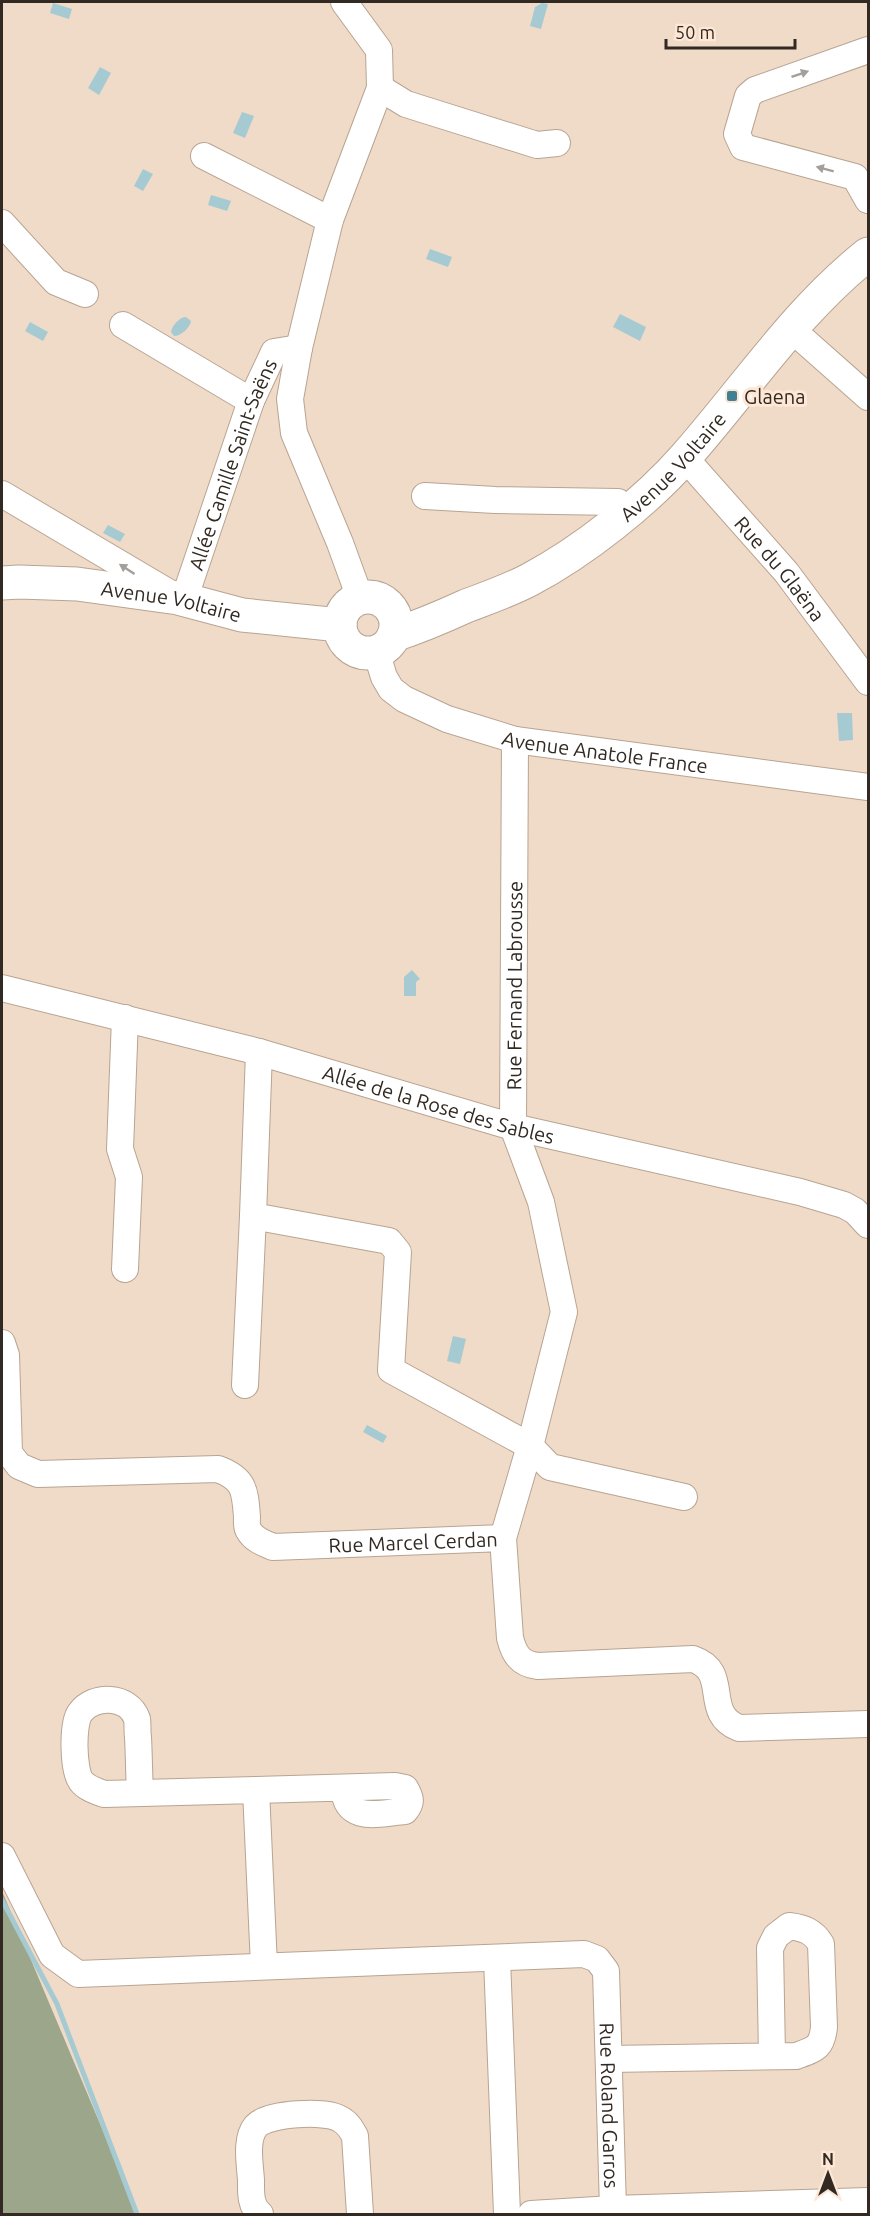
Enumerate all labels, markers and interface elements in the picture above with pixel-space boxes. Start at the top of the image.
scale bar [666,12,795,50]
text: 50 m [675,22,715,42]
one-way arrow [791,69,809,79]
one-way arrow [816,164,834,173]
street label: Allée Camille Saint-Saëns [183,355,281,573]
place label: Glaena [744,385,806,408]
marker: Glaena [725,389,739,403]
street label: Avenue Voltaire [615,407,730,526]
street label: Rue du Glaëna [730,511,830,625]
one-way arrow [119,563,135,574]
street label: Avenue Voltaire [100,576,244,626]
street label: Avenue Anatole France [500,725,709,777]
street label: Rue Fernand Labrousse [502,881,526,1090]
street label: Allée de la Rose des Sables [320,1060,557,1148]
street label: Rue Marcel Cerdan [328,1527,498,1556]
street label: Rue Roland Garros [596,2022,624,2189]
north arrow [798,2144,858,2204]
text: N [822,2150,834,2168]

